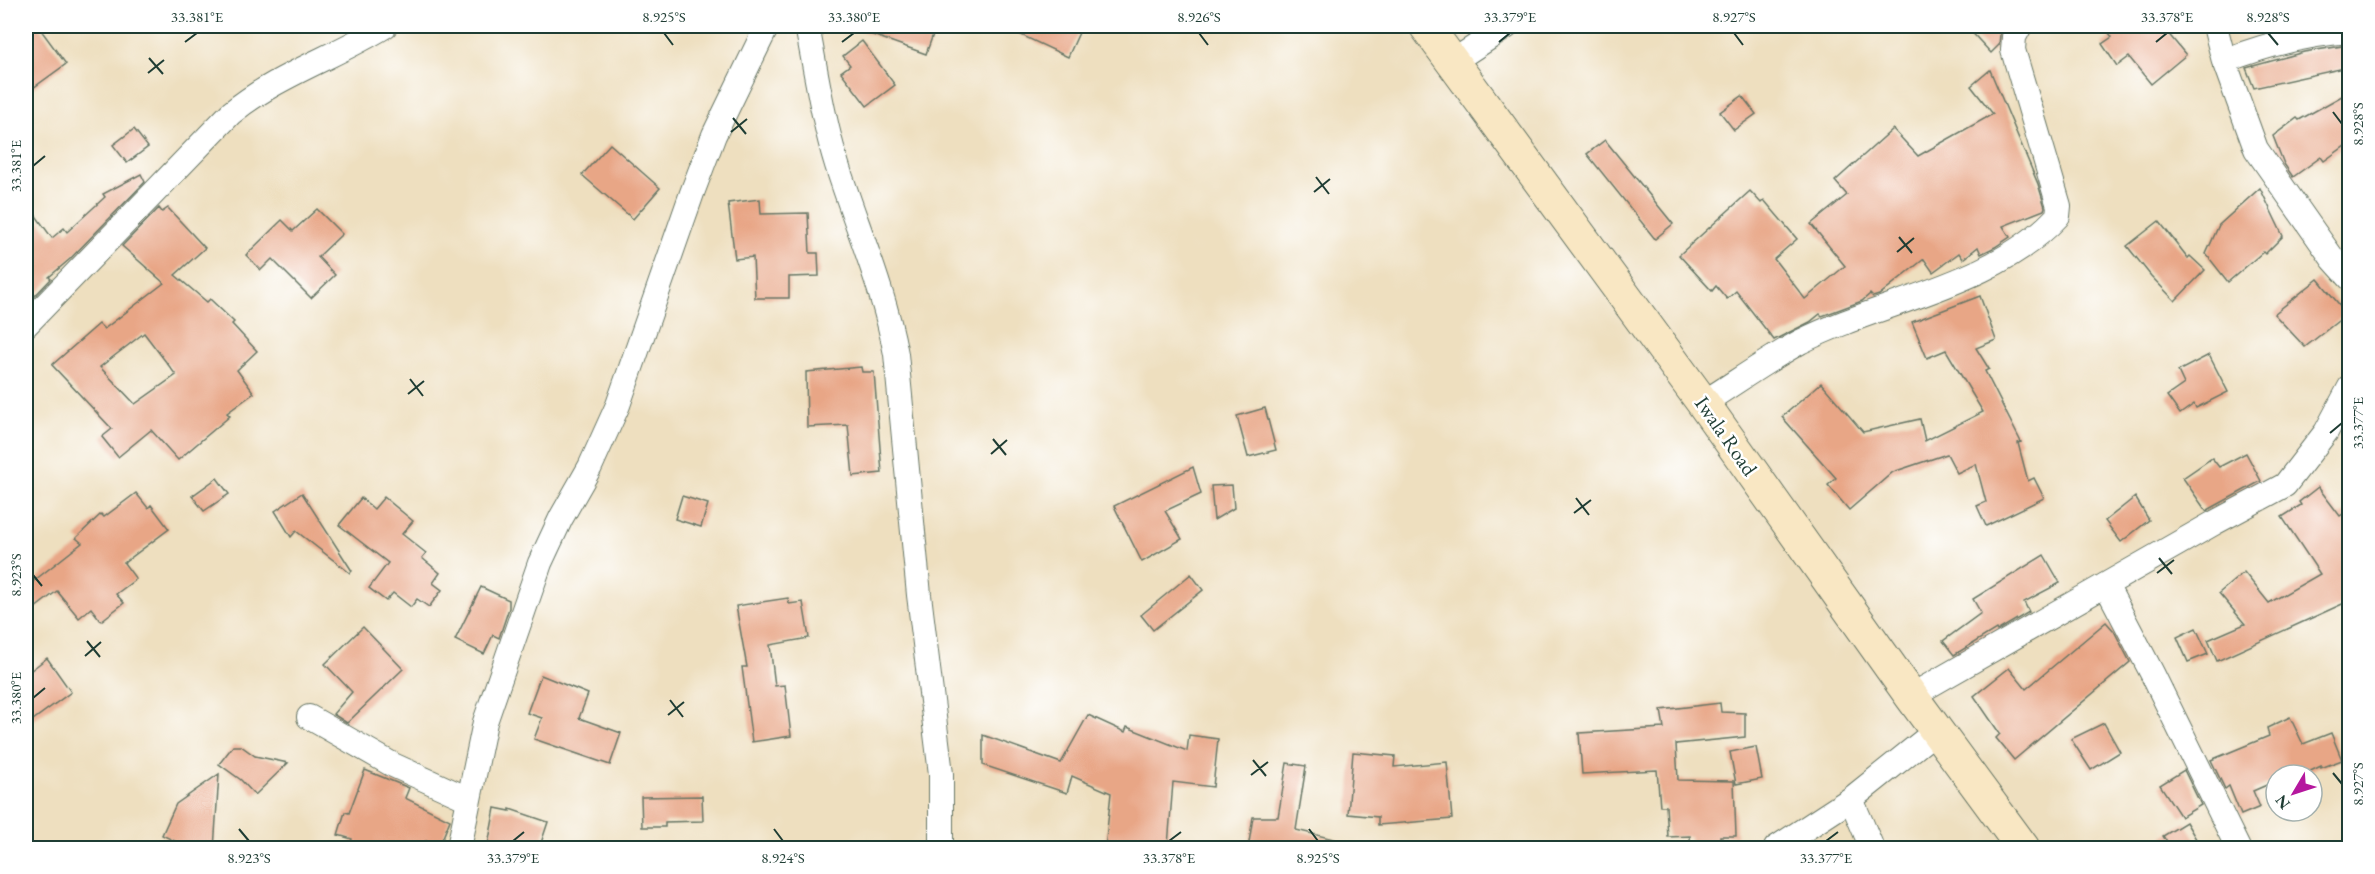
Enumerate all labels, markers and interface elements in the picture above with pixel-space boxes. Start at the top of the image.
text: 33.381°E [171,7,224,26]
text: 8.925°S [642,7,686,26]
text: 33.380°E [828,7,881,26]
text: 8.926°S [1177,7,1221,26]
text: 33.379°E [1484,7,1537,26]
text: 8.927°S [1712,7,1756,26]
text: 33.378°E [2141,7,2194,26]
text: 8.928°S [2246,7,2290,26]
text: 8.928°S [2348,102,2367,146]
text: 33.381°E [6,139,25,192]
street label: Iwala Road [1689,391,1764,481]
text: 33.377°E [2348,396,2367,449]
text: 8.923°S [6,553,25,597]
text: 33.380°E [6,671,25,724]
text: 8.927°S [2348,762,2367,806]
north arrow [2264,763,2324,823]
text: N [2270,790,2295,814]
text: 8.923°S [227,848,271,867]
text: 33.379°E [487,848,540,867]
text: 8.924°S [761,848,805,867]
text: 33.378°E [1143,848,1196,867]
text: 8.925°S [1296,848,1340,867]
text: 33.377°E [1800,848,1853,867]

